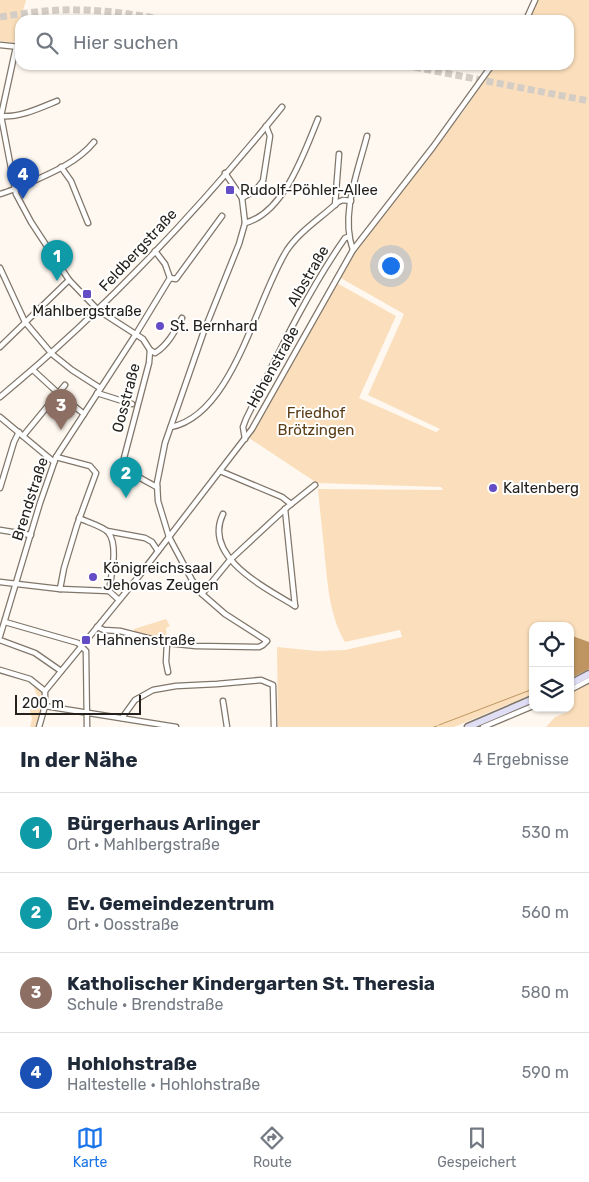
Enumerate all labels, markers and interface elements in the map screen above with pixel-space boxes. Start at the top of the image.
search box [15,15,574,70]
icon: search [33,29,61,57]
text: Hier suchen [73,31,179,54]
pin: 4 [7,158,39,199]
place label: Rudolf-Pöhler-Allee [240,181,378,199]
marker: Rudolf-Pöhler-Allee [224,184,236,196]
street label: Feldbergstraße [95,205,181,295]
pin: 1 [41,240,73,281]
street label: Albstraße [283,242,333,310]
your location [378,253,404,279]
marker: Mahlbergstraße [81,288,93,300]
place label: Mahlbergstraße [32,302,142,320]
place label: St. Bernhard [170,317,258,335]
marker: St. Bernhard [154,320,166,332]
street label: Höhenstraße [243,323,303,411]
street label: Oosstraße [108,361,144,435]
pin: 3 [45,389,77,430]
park label: Friedhof Brötzingen [278,404,354,439]
street label: Brendstraße [8,455,52,543]
pin: 2 [110,457,142,498]
place label: Kaltenberg [503,479,579,497]
marker: Kaltenberg [487,482,499,494]
place label: Königreichssaal Jehovas Zeugen [103,559,219,594]
marker: Königreichssaal Jehovas Zeugen [87,571,99,583]
map controls [529,622,574,712]
button: locate [529,622,574,667]
place label: Hahnenstraße [96,631,195,649]
marker: Hahnenstraße [80,634,92,646]
button: layers [529,667,574,712]
scale bar [15,692,141,715]
text: 200 m [22,695,64,712]
text: In der Nähe [20,747,138,772]
text: 4 Ergebnisse [473,750,569,769]
text: Bürgerhaus Arlinger [67,812,260,835]
text: 1 [32,823,40,842]
text: 530 m [522,823,569,842]
text: Ort · Mahlbergstraße [67,835,220,854]
text: Ev. Gemeindezentrum [67,892,274,915]
text: 2 [31,903,41,922]
text: 560 m [522,903,569,922]
text: Ort · Oosstraße [67,915,179,934]
text: Katholischer Kindergarten St. Theresia [67,972,435,995]
text: 3 [31,983,41,1002]
text: 580 m [521,983,569,1002]
text: Schule · Brendstraße [67,995,224,1014]
text: Hohlohstraße [67,1052,197,1075]
text: 4 [31,1063,41,1082]
text: 590 m [522,1063,569,1082]
text: Haltestelle · Hohlohstraße [67,1075,260,1094]
tab: Karte [73,1124,107,1171]
tab: Route [253,1124,292,1171]
tab: Gespeichert [437,1124,516,1171]

